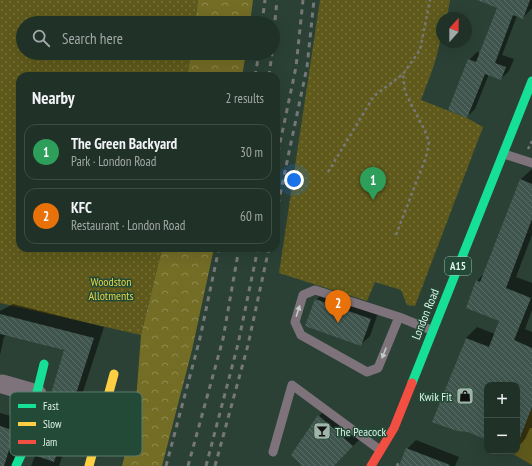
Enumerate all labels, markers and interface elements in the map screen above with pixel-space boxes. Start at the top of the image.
north arrow [436,12,472,48]
search box [16,16,280,60]
icon: search [30,27,52,49]
text: Search here [62,29,123,48]
text: Nearby [32,87,75,109]
text: 2 results [225,90,264,107]
text: The Green Backyard [71,134,177,153]
text: 1 [43,144,49,161]
text: 30 m [240,144,263,161]
text: Park · London Road [71,153,156,170]
pin: 1 [360,167,386,200]
your location [284,170,304,190]
text: KFC [71,198,92,217]
text: 2 [43,208,49,225]
text: 60 m [240,208,263,225]
text: Restaurant · London Road [71,217,185,234]
road number: A15 [445,257,471,275]
park label: Woodston Allotments [88,274,134,303]
street label: London Road [408,286,442,342]
pin: 2 [325,290,351,323]
one-way arrow [295,305,301,317]
one-way arrow [381,348,387,360]
map controls [484,382,520,454]
button: + [484,382,520,418]
shop icon: Kwik Fit [455,386,475,406]
place label: Kwik Fit [419,389,453,404]
legend [10,392,142,456]
text: Fast [43,399,59,413]
text: Slow [43,417,62,431]
button: − [484,418,520,454]
bar icon: The Peacock [312,421,332,441]
place label: The Peacock [335,424,386,439]
text: Jam [42,435,57,449]

